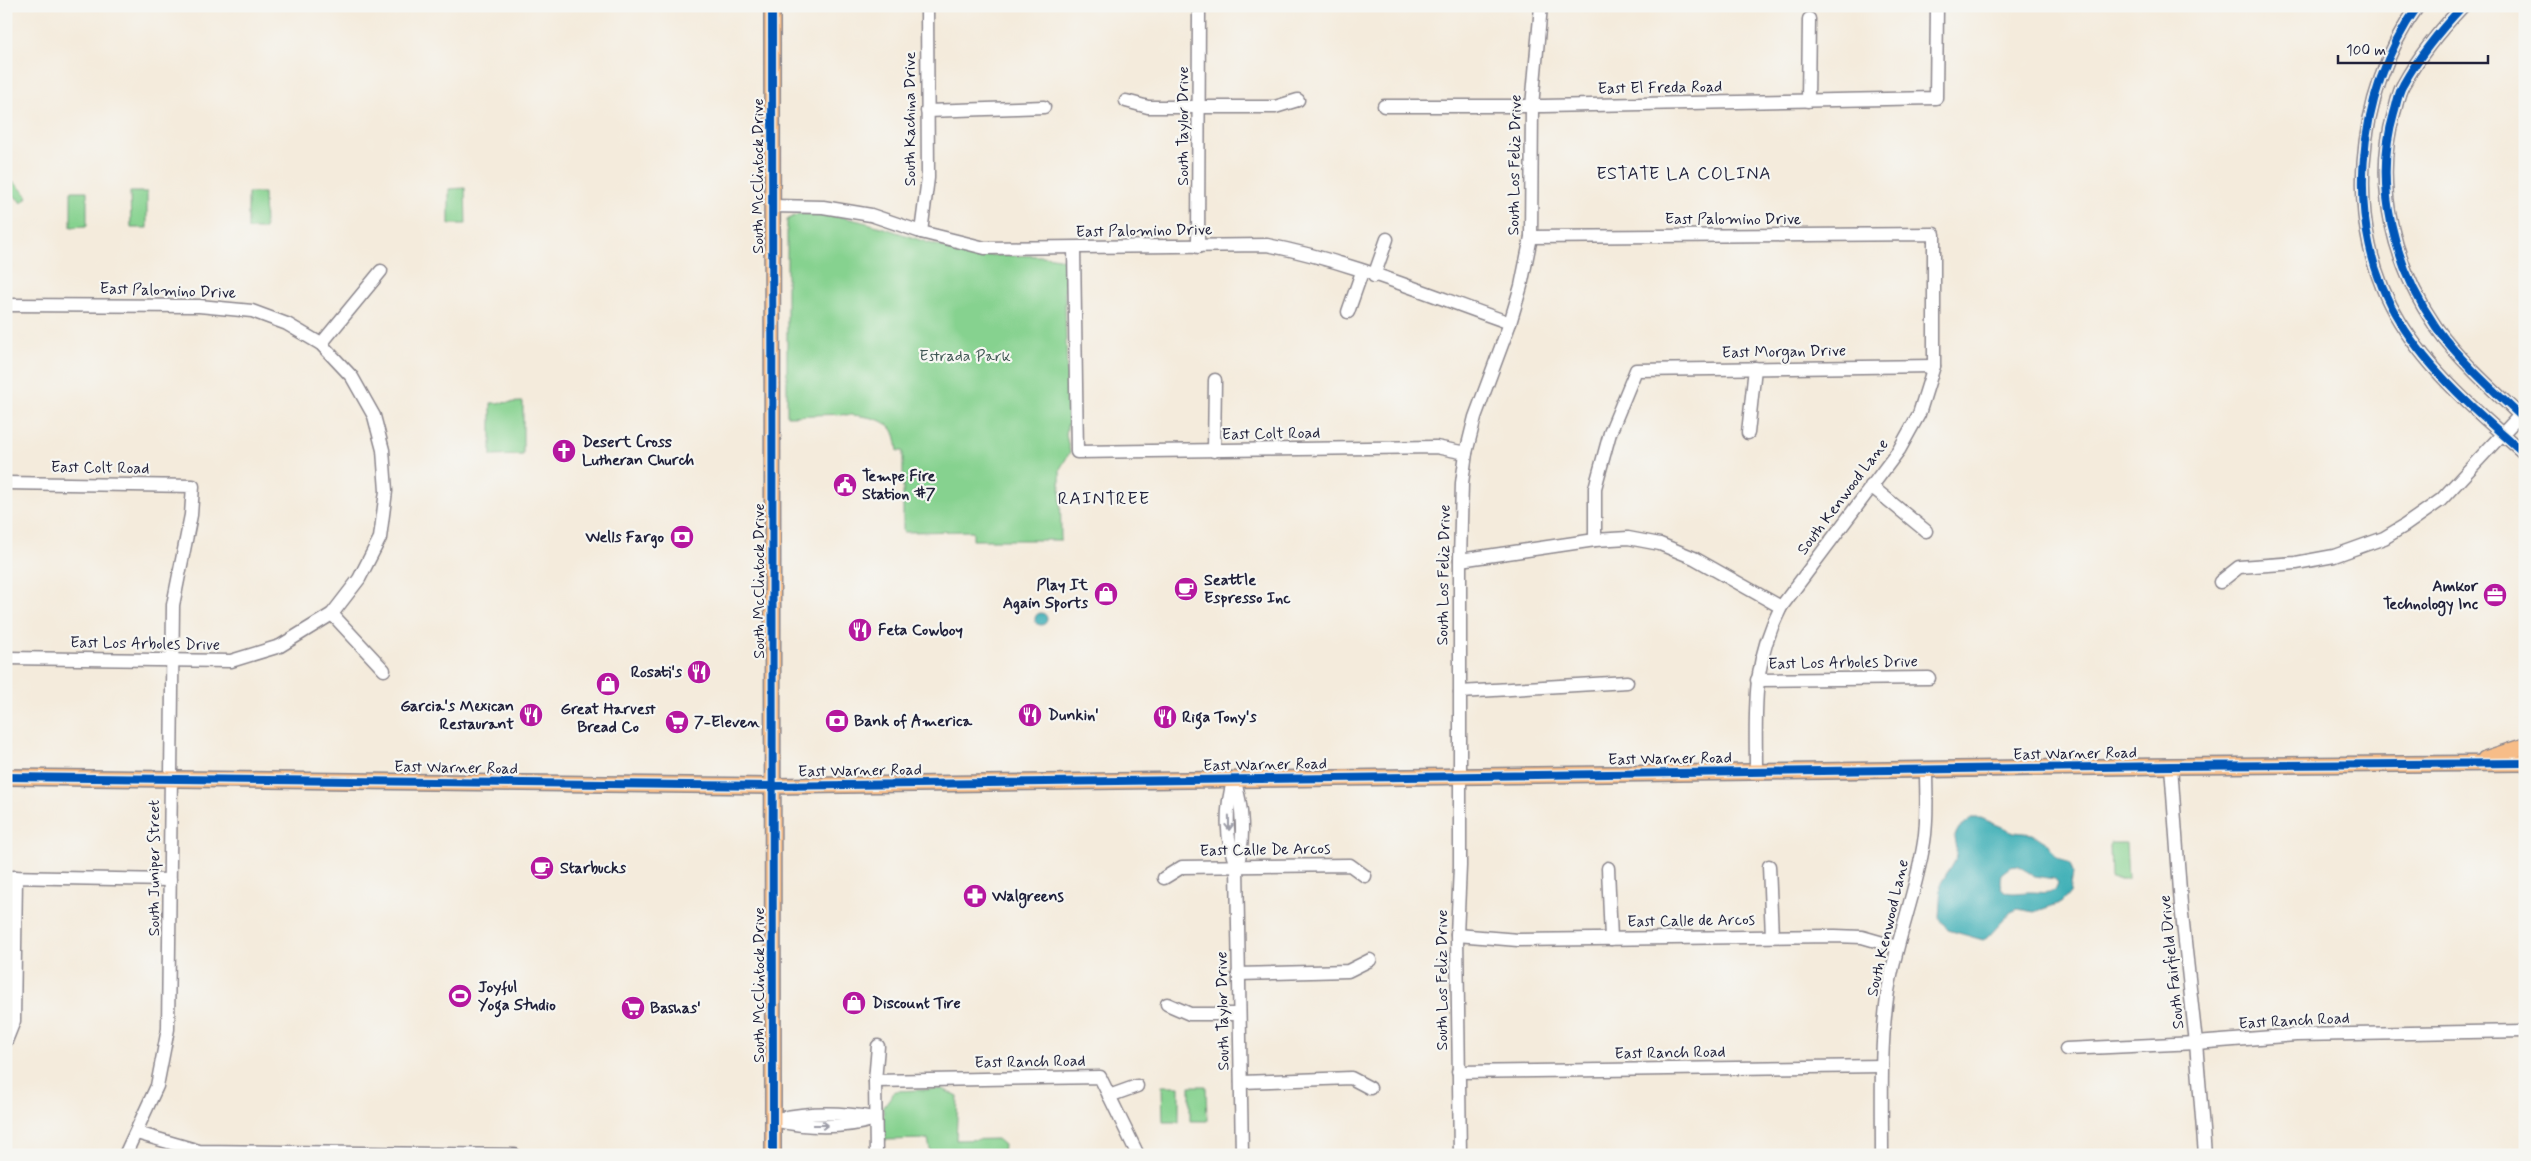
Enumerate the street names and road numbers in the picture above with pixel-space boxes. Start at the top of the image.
street label: South Kachina Drive [900,52,921,186]
street label: South Taylor Drive [1173,66,1194,186]
street label: East El Freda Road [1597,76,1723,100]
street label: South Los Feliz Drive [1503,94,1527,236]
street label: South McClintock Drive [748,98,769,254]
street label: East Palomino Drive [1665,209,1802,230]
street label: East Palomino Drive [1075,219,1213,243]
street label: East Palomino Drive [99,278,237,304]
street label: East Morgan Drive [1722,340,1846,365]
street label: East Colt Road [1222,423,1320,445]
street label: South Kenwood Lane [1792,435,1894,559]
street label: East Colt Road [51,457,149,479]
street label: South McClintock Drive [749,503,770,659]
street label: South Los Feliz Drive [1432,504,1456,646]
street label: East Los Arboles Drive [70,632,220,656]
street label: East Los Arboles Drive [1768,651,1918,675]
street label: East Warner Road [2013,742,2137,766]
street label: East Warner Road [1608,747,1732,771]
street label: East Warner Road [1203,753,1327,777]
street label: East Warner Road [394,756,518,780]
street label: East Warner Road [798,759,922,783]
street label: South Juniper Street [144,800,165,936]
street label: East Calle De Arcos [1199,838,1331,862]
street label: South Kenwood Lane [1862,857,1914,999]
street label: South Fairfield Drive [2155,894,2189,1030]
street label: South McClintock Drive [749,907,770,1063]
street label: East Calle de Arcos [1627,909,1755,933]
street label: South Los Feliz Drive [1432,910,1453,1050]
street label: South Taylor Drive [1211,951,1235,1071]
street label: East Ranch Road [2238,1008,2350,1034]
street label: East Ranch Road [1614,1042,1726,1064]
street label: East Ranch Road [974,1051,1086,1073]

